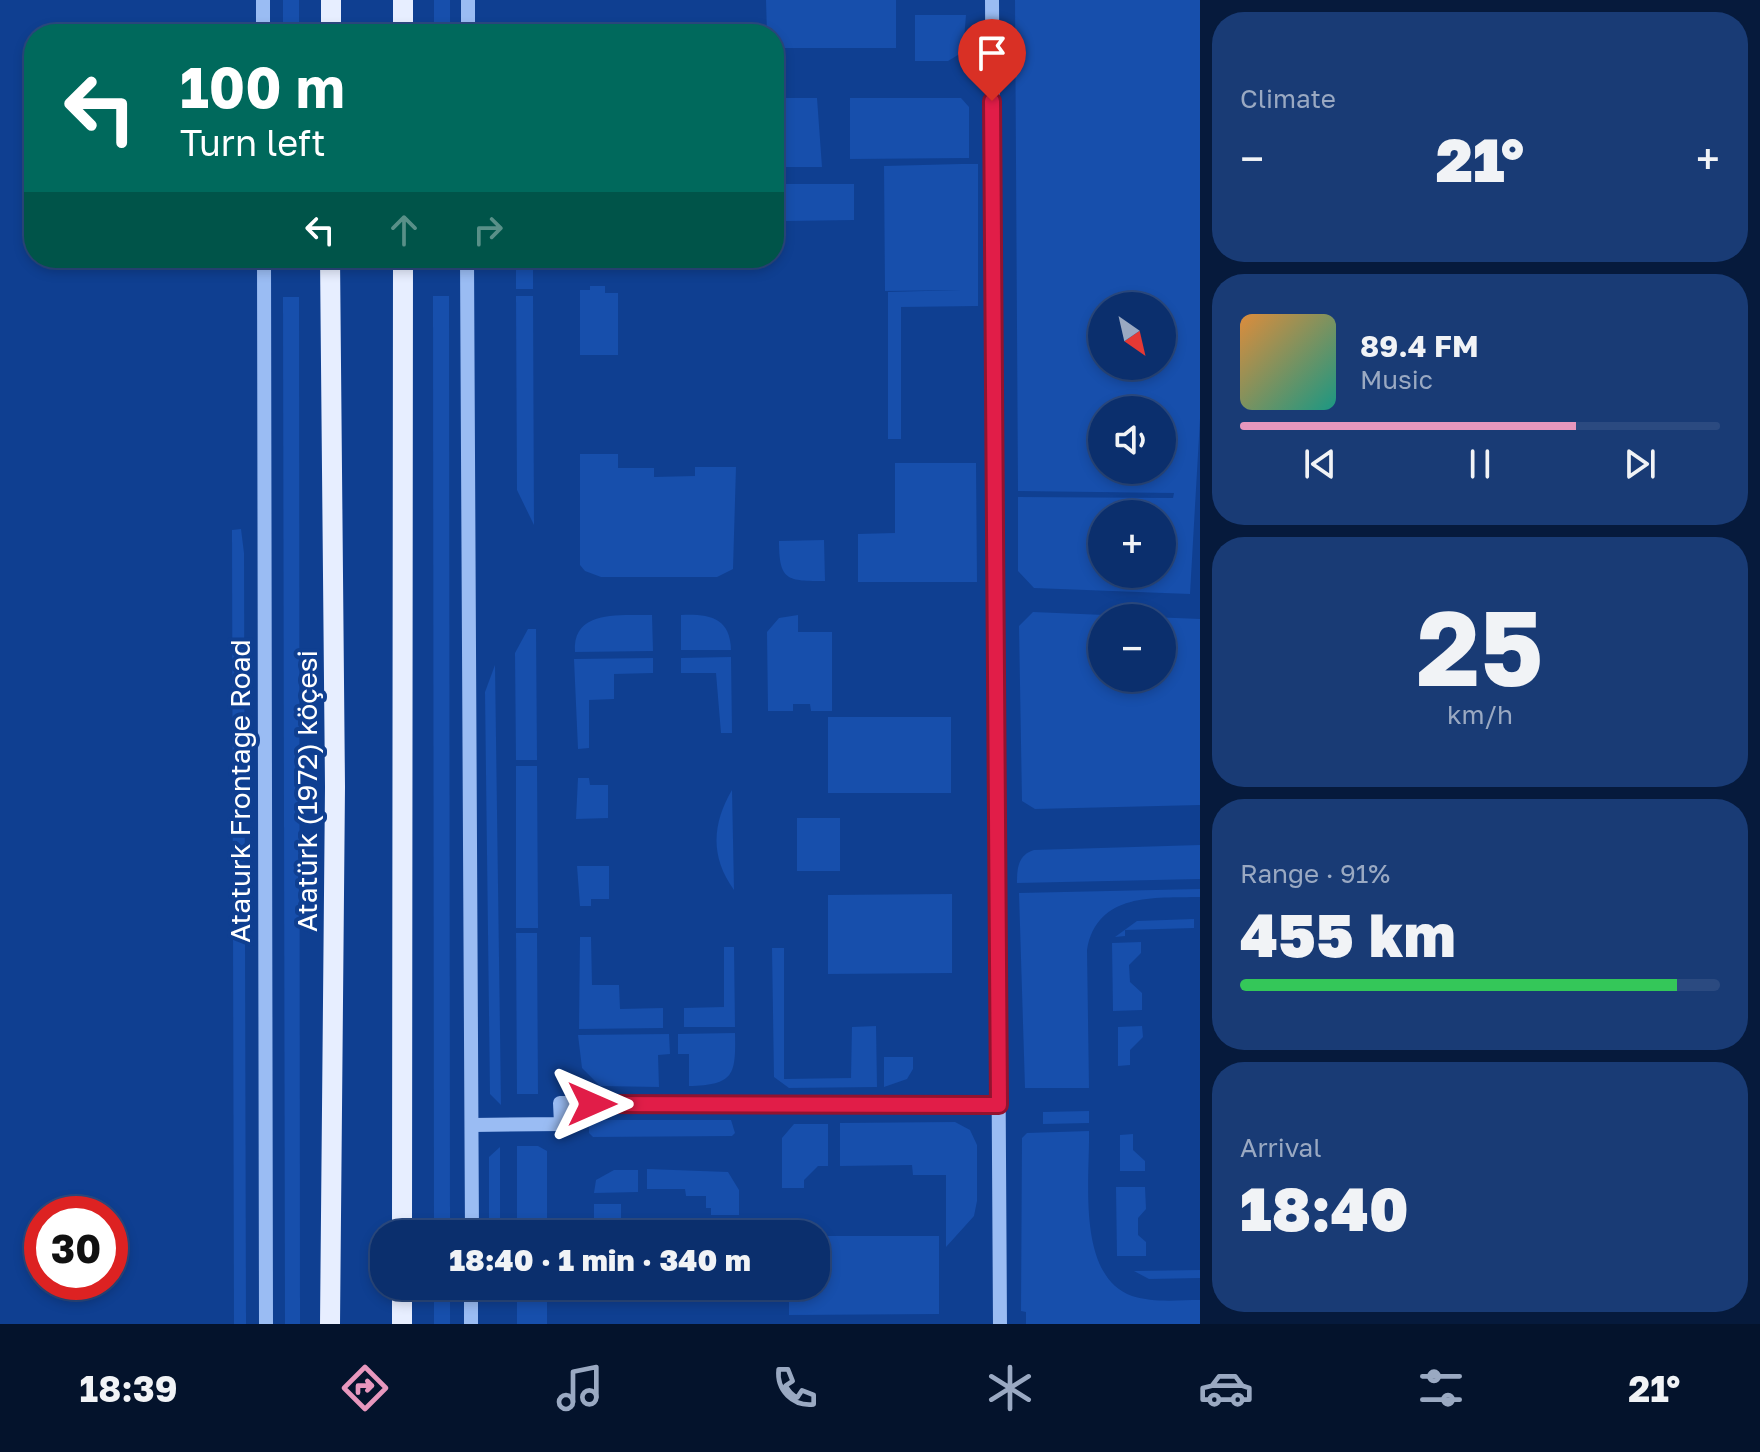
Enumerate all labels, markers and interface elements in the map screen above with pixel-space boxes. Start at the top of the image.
pin [958,19,1026,101]
icon: arrive [970,31,1014,75]
text: 100 m [180,53,345,120]
icon: left [48,56,152,160]
text: Climate [1240,83,1336,114]
text: Turn left [180,121,326,164]
text: 21° [1436,123,1524,195]
text: − [1240,132,1264,185]
text: + [1696,132,1720,185]
icon: left [298,208,342,252]
icon: ahead [382,208,426,252]
icon: right [466,208,510,252]
north arrow [1088,292,1176,380]
map controls [1088,292,1176,692]
text: 89.4 FM [1360,328,1479,364]
text: Music [1360,364,1433,395]
button: sound [1088,396,1176,484]
icon: previous [1298,442,1342,486]
icon: pause [1458,442,1502,486]
icon: next [1618,442,1662,486]
button: + [1088,500,1176,588]
text: 25 [1417,584,1543,709]
button: − [1088,604,1176,692]
street label: Ataturk Frontage Road [223,639,256,943]
street label: Atatürk (1972) köçesi [290,650,323,932]
text: km/h [1447,699,1513,730]
text: Range · 91% [1240,858,1390,889]
text: 455 km [1240,898,1456,970]
position arrow [550,1062,634,1146]
text: Arrival [1240,1132,1321,1163]
text: 18:40 [1240,1172,1408,1244]
speed limit sign: 30 [24,1196,128,1300]
text: 18:40 · 1 min · 340 m [449,1242,751,1278]
icon: directions [337,1360,393,1416]
icon: music [552,1360,608,1416]
icon: phone [767,1360,823,1416]
icon: climate [982,1360,1038,1416]
icon: car [1198,1360,1254,1416]
icon: filters [1413,1360,1469,1416]
text: 18:39 [80,1367,178,1410]
text: 21° [1628,1367,1680,1410]

